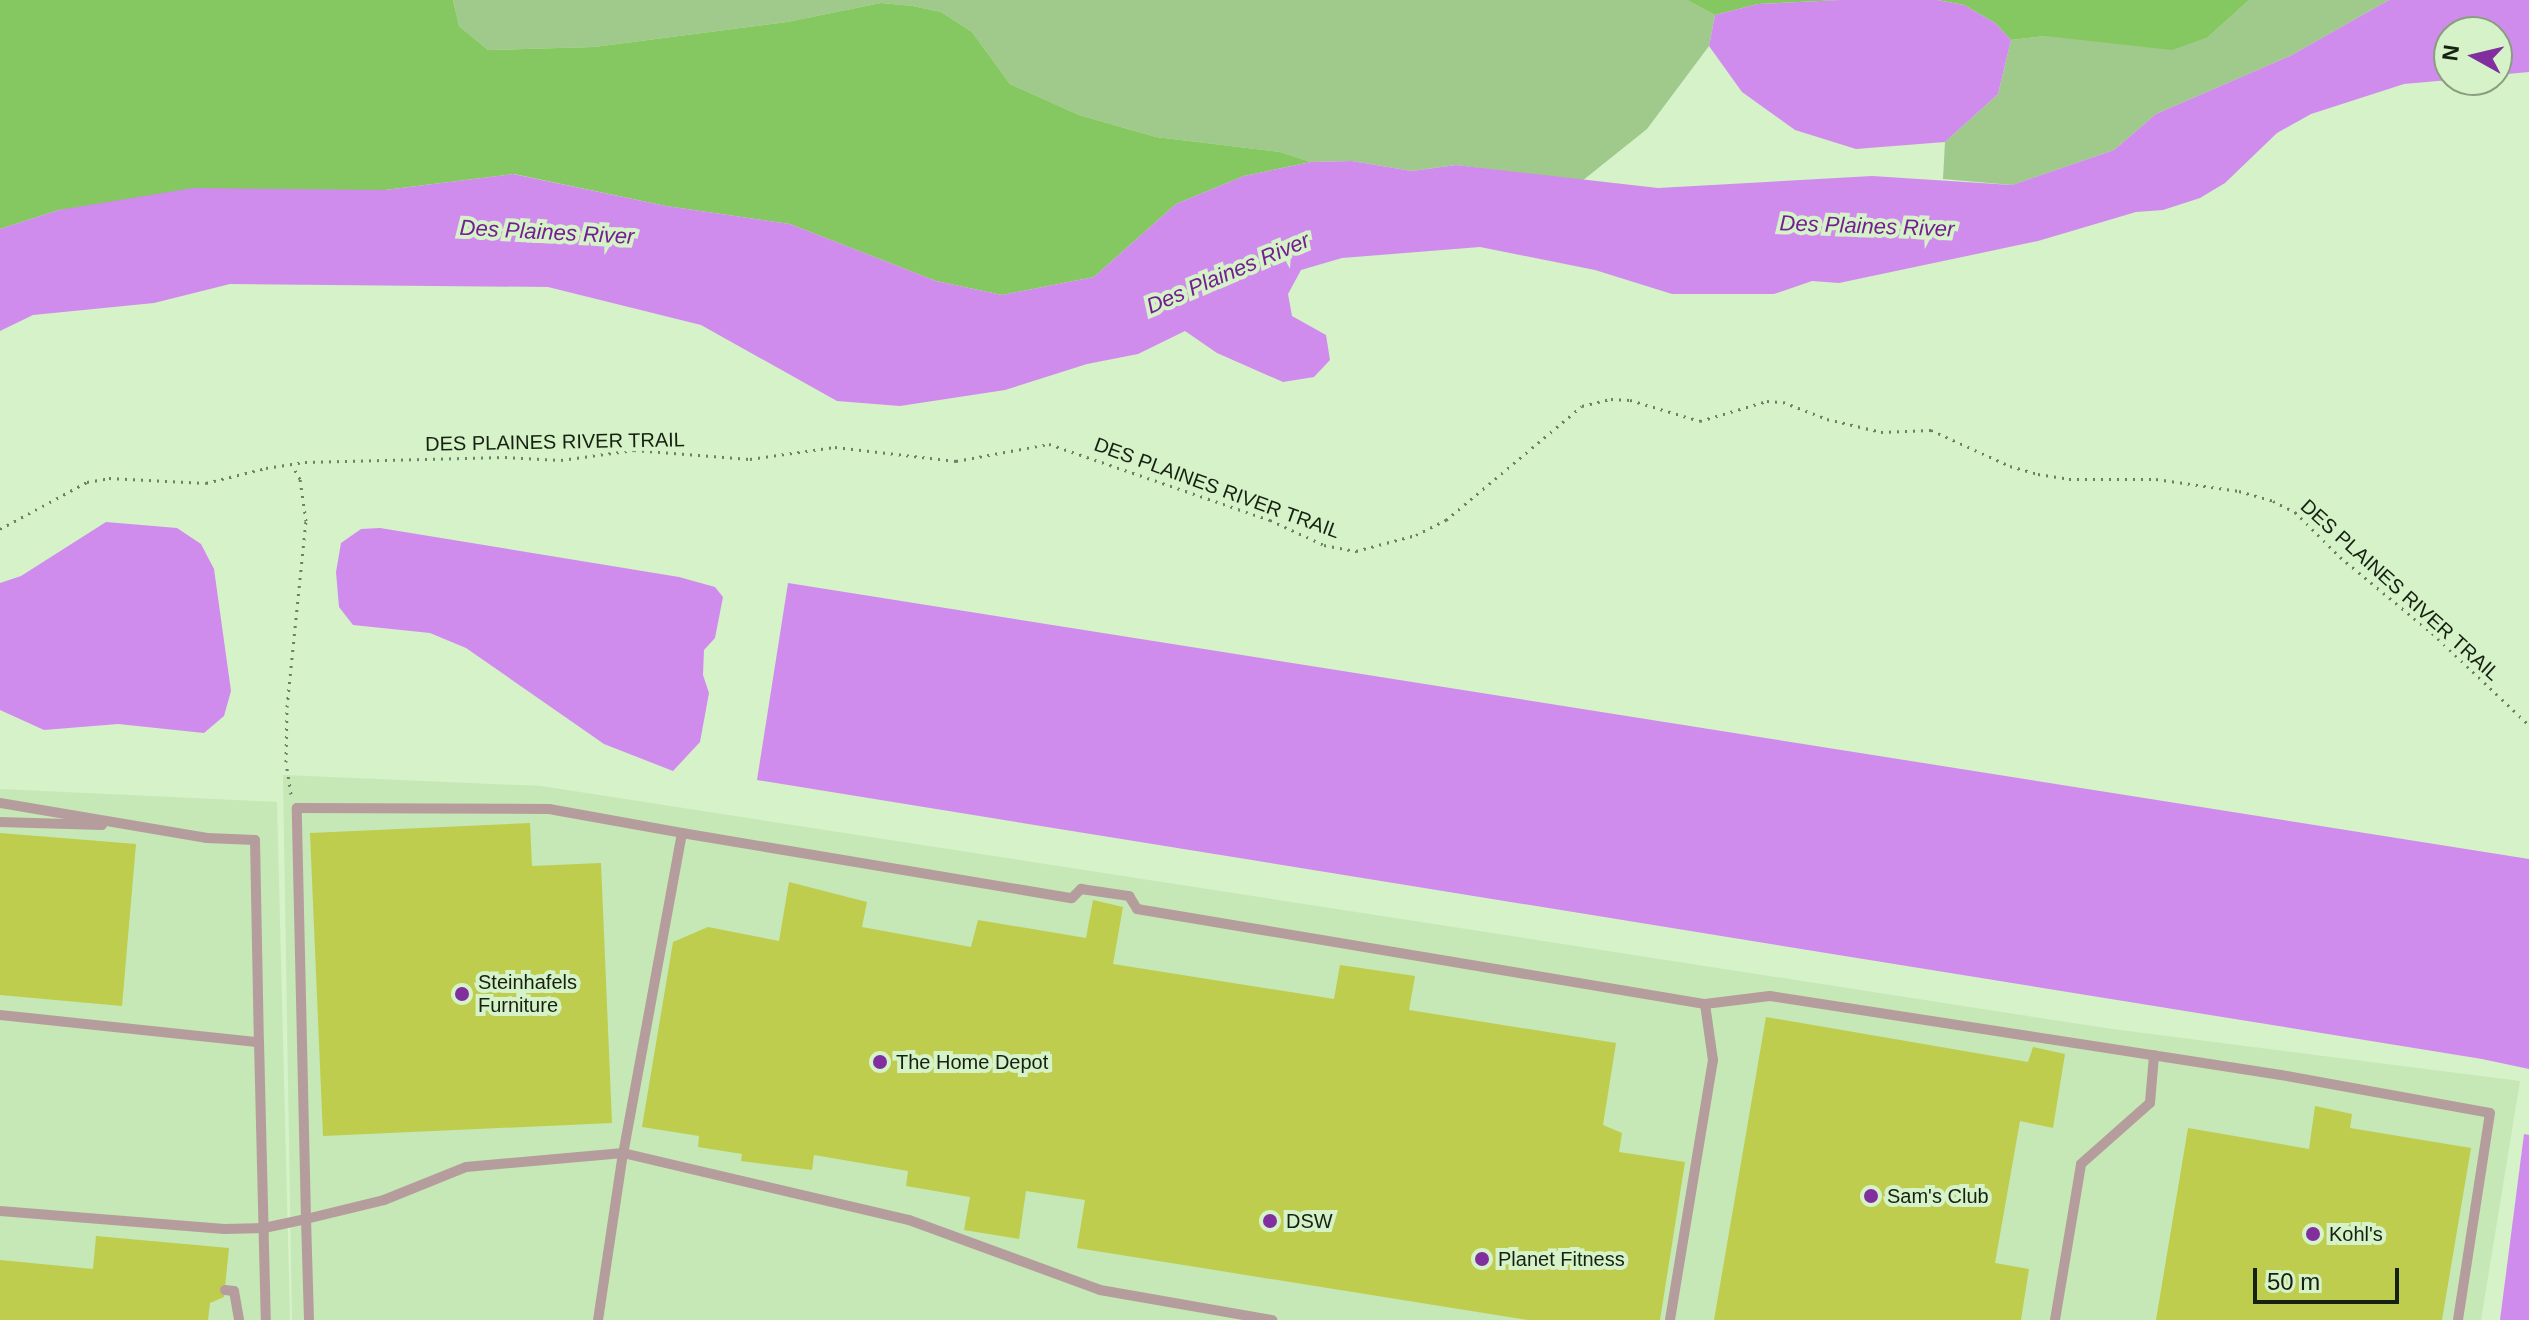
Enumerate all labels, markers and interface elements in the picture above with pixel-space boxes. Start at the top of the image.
north arrow [2433,16,2513,96]
text: N [2437,43,2464,62]
water label: Des Plaines River [1779,210,1955,242]
water label: Des Plaines River [459,214,635,250]
water label: Des Plaines River [1142,227,1314,319]
street label: DES PLAINES RIVER TRAIL [425,428,685,456]
street label: DES PLAINES RIVER TRAIL [1091,432,1343,544]
street label: DES PLAINES RIVER TRAIL [2295,494,2505,686]
place label: Steinhafels Furniture [478,970,577,1017]
marker: Steinhafels Furniture [453,985,471,1003]
place label: The Home Depot [896,1050,1048,1074]
marker: The Home Depot [871,1053,889,1071]
place label: Sam's Club [1887,1184,1989,1208]
marker: Sam's Club [1862,1187,1880,1205]
place label: DSW [1286,1209,1333,1233]
marker: DSW [1261,1212,1279,1230]
place label: Kohl's [2329,1222,2383,1246]
marker: Kohl's [2304,1225,2322,1243]
place label: Planet Fitness [1498,1247,1625,1271]
marker: Planet Fitness [1473,1250,1491,1268]
scale bar [2257,1252,2403,1302]
text: 50 m [2267,1268,2320,1295]

